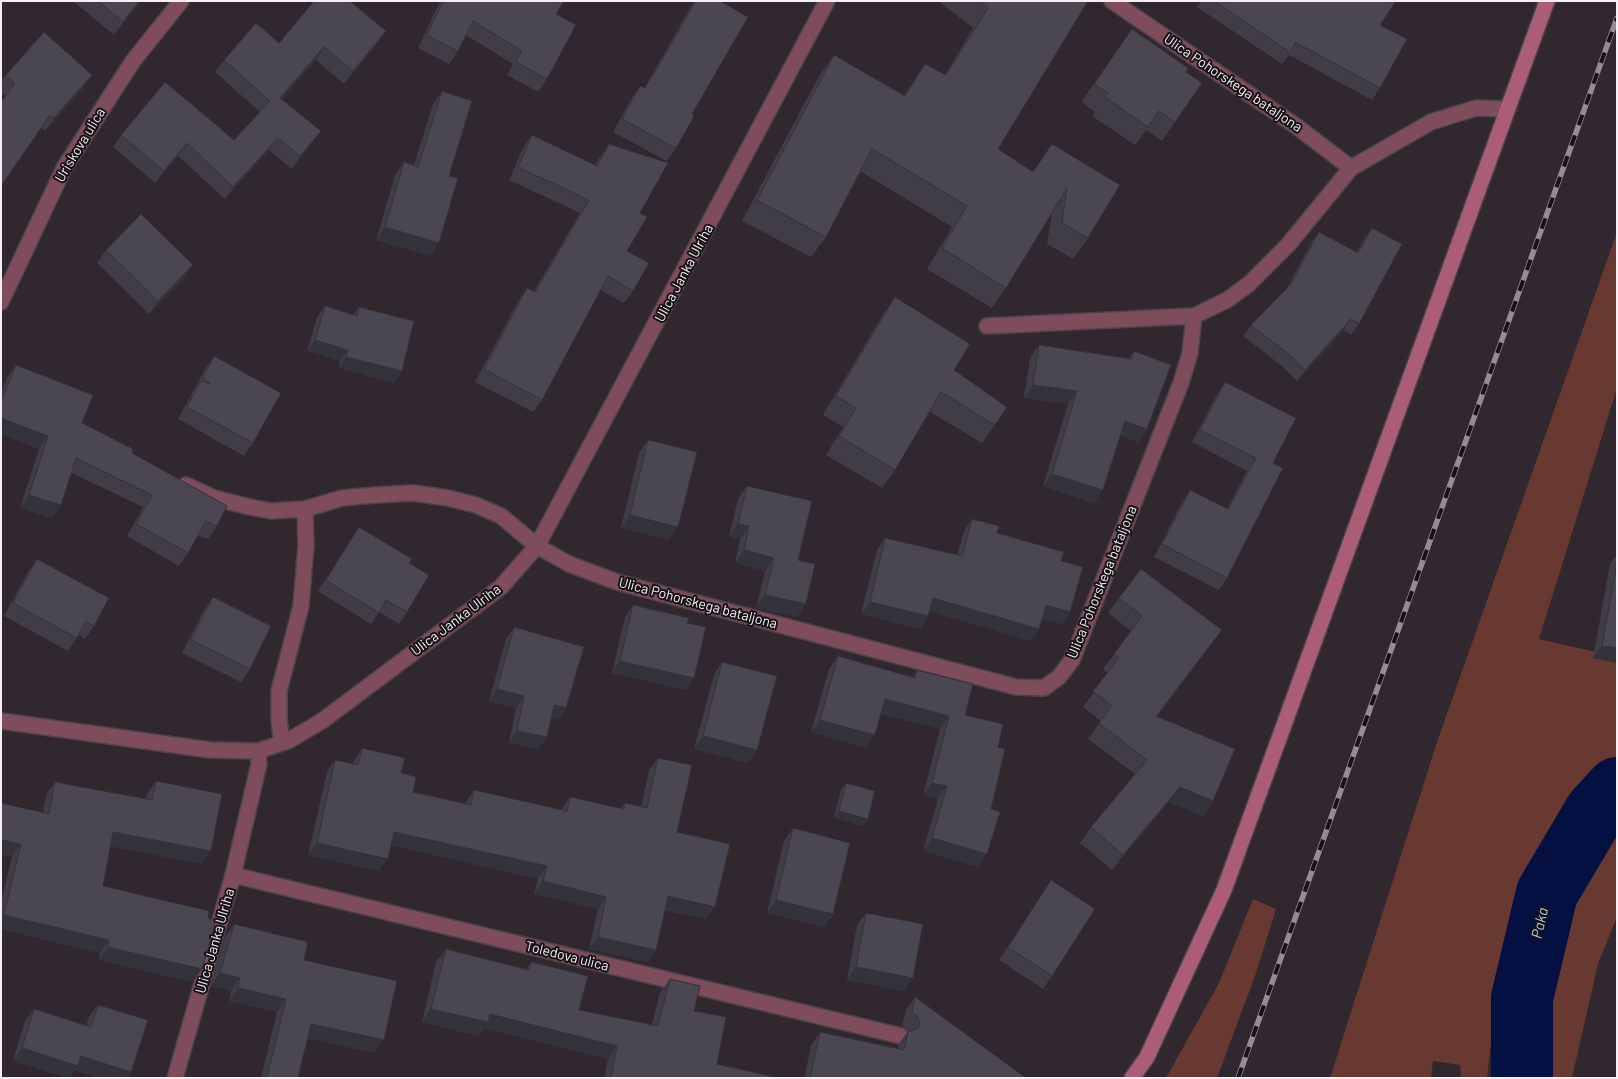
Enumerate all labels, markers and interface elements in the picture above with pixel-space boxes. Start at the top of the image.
street label: Ulica Pohorskega bataljona [1161,30,1305,136]
street label: Uriskova ulica [51,105,109,185]
street label: Ulica Janka Ulriha [651,221,717,325]
street label: Ulica Pohorskega bataljona [1064,503,1140,661]
street label: Ulica Pohorskega bataljona [617,574,779,632]
street label: Ulica Janka Ulriha [408,581,504,659]
street label: Ulica Janka Ulriha [192,887,238,995]
water label: Paka [1528,906,1552,940]
street label: Toledova ulica [524,938,610,974]

